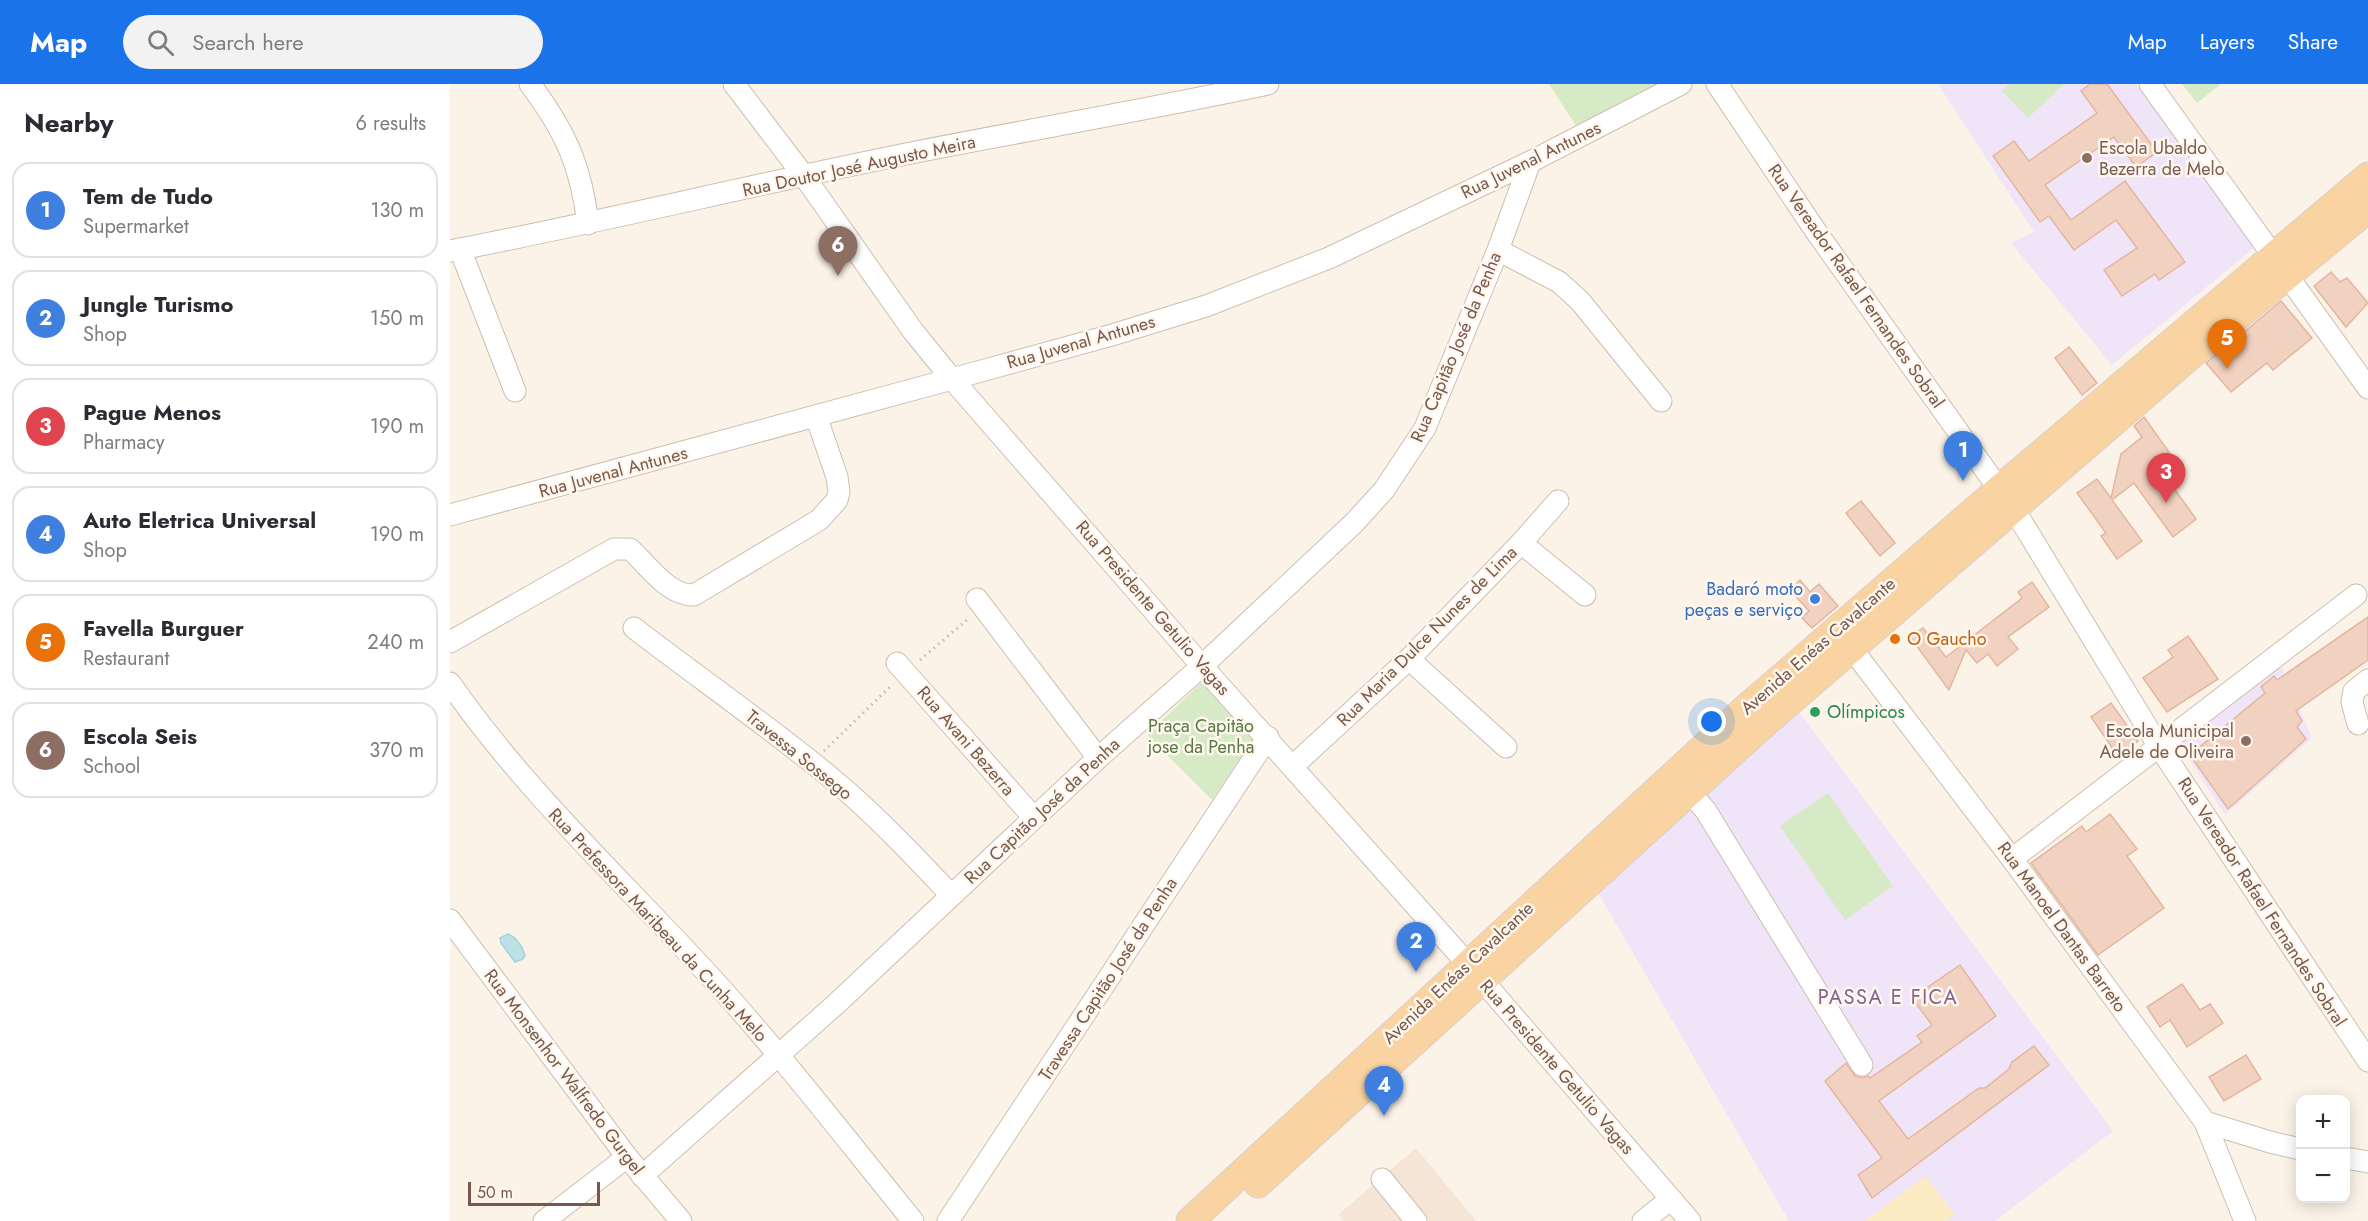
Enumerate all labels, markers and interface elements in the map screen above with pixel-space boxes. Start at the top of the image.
search box [123,15,543,69]
text: Map [30,22,87,63]
icon: search [144,26,177,59]
text: Search here [192,26,304,58]
text: Map [2128,27,2167,57]
text: Layers [2200,27,2255,57]
text: Share [2288,27,2338,57]
text: Nearby [24,104,113,142]
text: 6 results [356,109,426,138]
street label: Rua Juvenal Antunes [1457,115,1605,205]
street label: Rua Doutor José Augusto Meira [740,129,978,203]
place label: Escola Ubaldo Bezerra de Melo [2099,135,2225,182]
marker: Escola Ubaldo Bezerra de Melo [2080,151,2094,165]
street label: Rua Vereador Rafael Fernandes Sobral [1761,159,1951,413]
text: Tem de Tudo [83,180,213,212]
text: 1 [40,196,51,225]
text: 130 m [370,196,424,225]
text: Supermarket [83,212,189,241]
pin: 6 [818,226,858,276]
street label: Rua Capitão José da Penha [1404,248,1508,446]
text: Jungle Turismo [83,288,234,320]
text: 2 [39,304,52,333]
text: 150 m [370,304,424,333]
street label: Rua Juvenal Antunes [1004,308,1158,376]
text: Shop [83,320,127,349]
pin: 5 [2208,320,2246,369]
text: Pague Menos [83,396,221,428]
text: 3 [39,412,52,441]
text: 190 m [370,412,424,441]
text: Pharmacy [83,428,165,457]
pin: 1 [1944,432,1982,481]
street label: Rua Juvenal Antunes [536,440,690,504]
pin: 3 [2146,454,2186,503]
text: Auto Eletrica Universal [83,504,316,536]
street label: Rua Presidente Getulio Vagas [1070,515,1236,701]
text: 4 [39,520,52,549]
text: 190 m [370,520,424,549]
text: Shop [83,536,127,565]
street label: Rua Maria Dulce Nunes de Lima [1331,540,1523,732]
street label: Avenida Enéas Cavalcante [1735,571,1901,721]
place label: Badaró moto peças e serviço [1685,576,1803,623]
marker: Badaró moto peças e serviço [1808,592,1822,606]
text: Favella Burguer [83,612,244,644]
place label: O Gaucho [1907,626,1987,652]
text: 5 [39,628,52,657]
text: 240 m [367,628,424,657]
marker: O Gaucho [1888,632,1902,646]
text: Restaurant [83,644,169,673]
street label: Rua Avani Bezerra [911,680,1021,802]
place label: Olímpicos [1827,699,1905,725]
street label: Travessa Sossego [740,704,858,806]
marker: Olímpicos [1808,705,1822,719]
your location [1697,707,1726,736]
park label: Praça Capitão jose da Penha [1146,713,1254,760]
place label: Escola Municipal Adele de Oliveira [2099,718,2234,765]
text: Escola Seis [83,720,197,752]
street label: Rua Capitão José da Penha [958,732,1126,890]
marker: Escola Municipal Adele de Oliveira [2239,734,2253,748]
text: 6 [39,736,52,765]
text: 370 m [369,736,424,765]
text: School [83,752,140,781]
street label: Rua Vereador Rafael Fernandes Sobral [2171,772,2353,1032]
street label: Rua Prefessora Maribeau da Cunha Melo [542,802,774,1048]
street label: Rua Manoel Dantas Barreto [1991,836,2133,1018]
street label: Travessa Capitão José da Penha [1032,872,1184,1086]
street label: Avenida Enéas Cavalcante [1377,896,1539,1050]
pin: 2 [1396,922,1436,972]
street label: Rua Monsenhor Walfredo Gurgel [478,964,650,1180]
street label: Rua Presidente Getulio Vagas [1474,974,1640,1160]
district label: PASSA E FICA [1818,983,1958,1012]
pin: 4 [1364,1066,1404,1116]
map controls [2296,1095,2350,1203]
button: + [2296,1095,2350,1149]
button: − [2296,1149,2350,1203]
scale bar [468,1179,600,1206]
text: 50 m [477,1181,513,1204]

